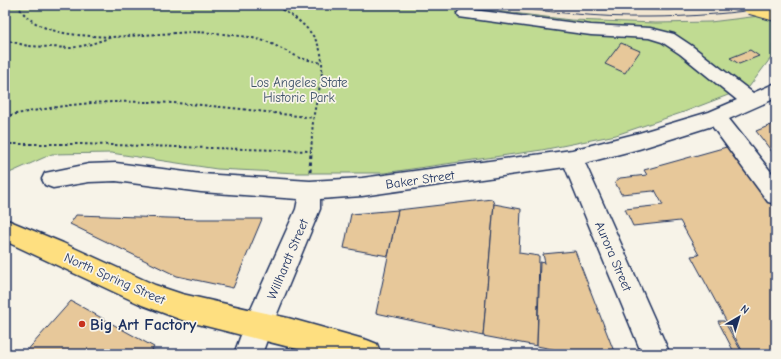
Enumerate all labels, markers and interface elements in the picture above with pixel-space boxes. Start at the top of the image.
park label: Los Angeles State Historic Park [250,75,348,105]
street label: Baker Street [385,167,457,192]
street label: Willhardt Street [264,216,312,302]
street label: Aurora Street [592,219,636,295]
street label: North Spring Street [62,249,169,308]
north arrow [719,297,759,337]
text: N [738,302,752,317]
place label: Big Art Factory [90,316,197,334]
marker: Big Art Factory [77,319,87,329]

